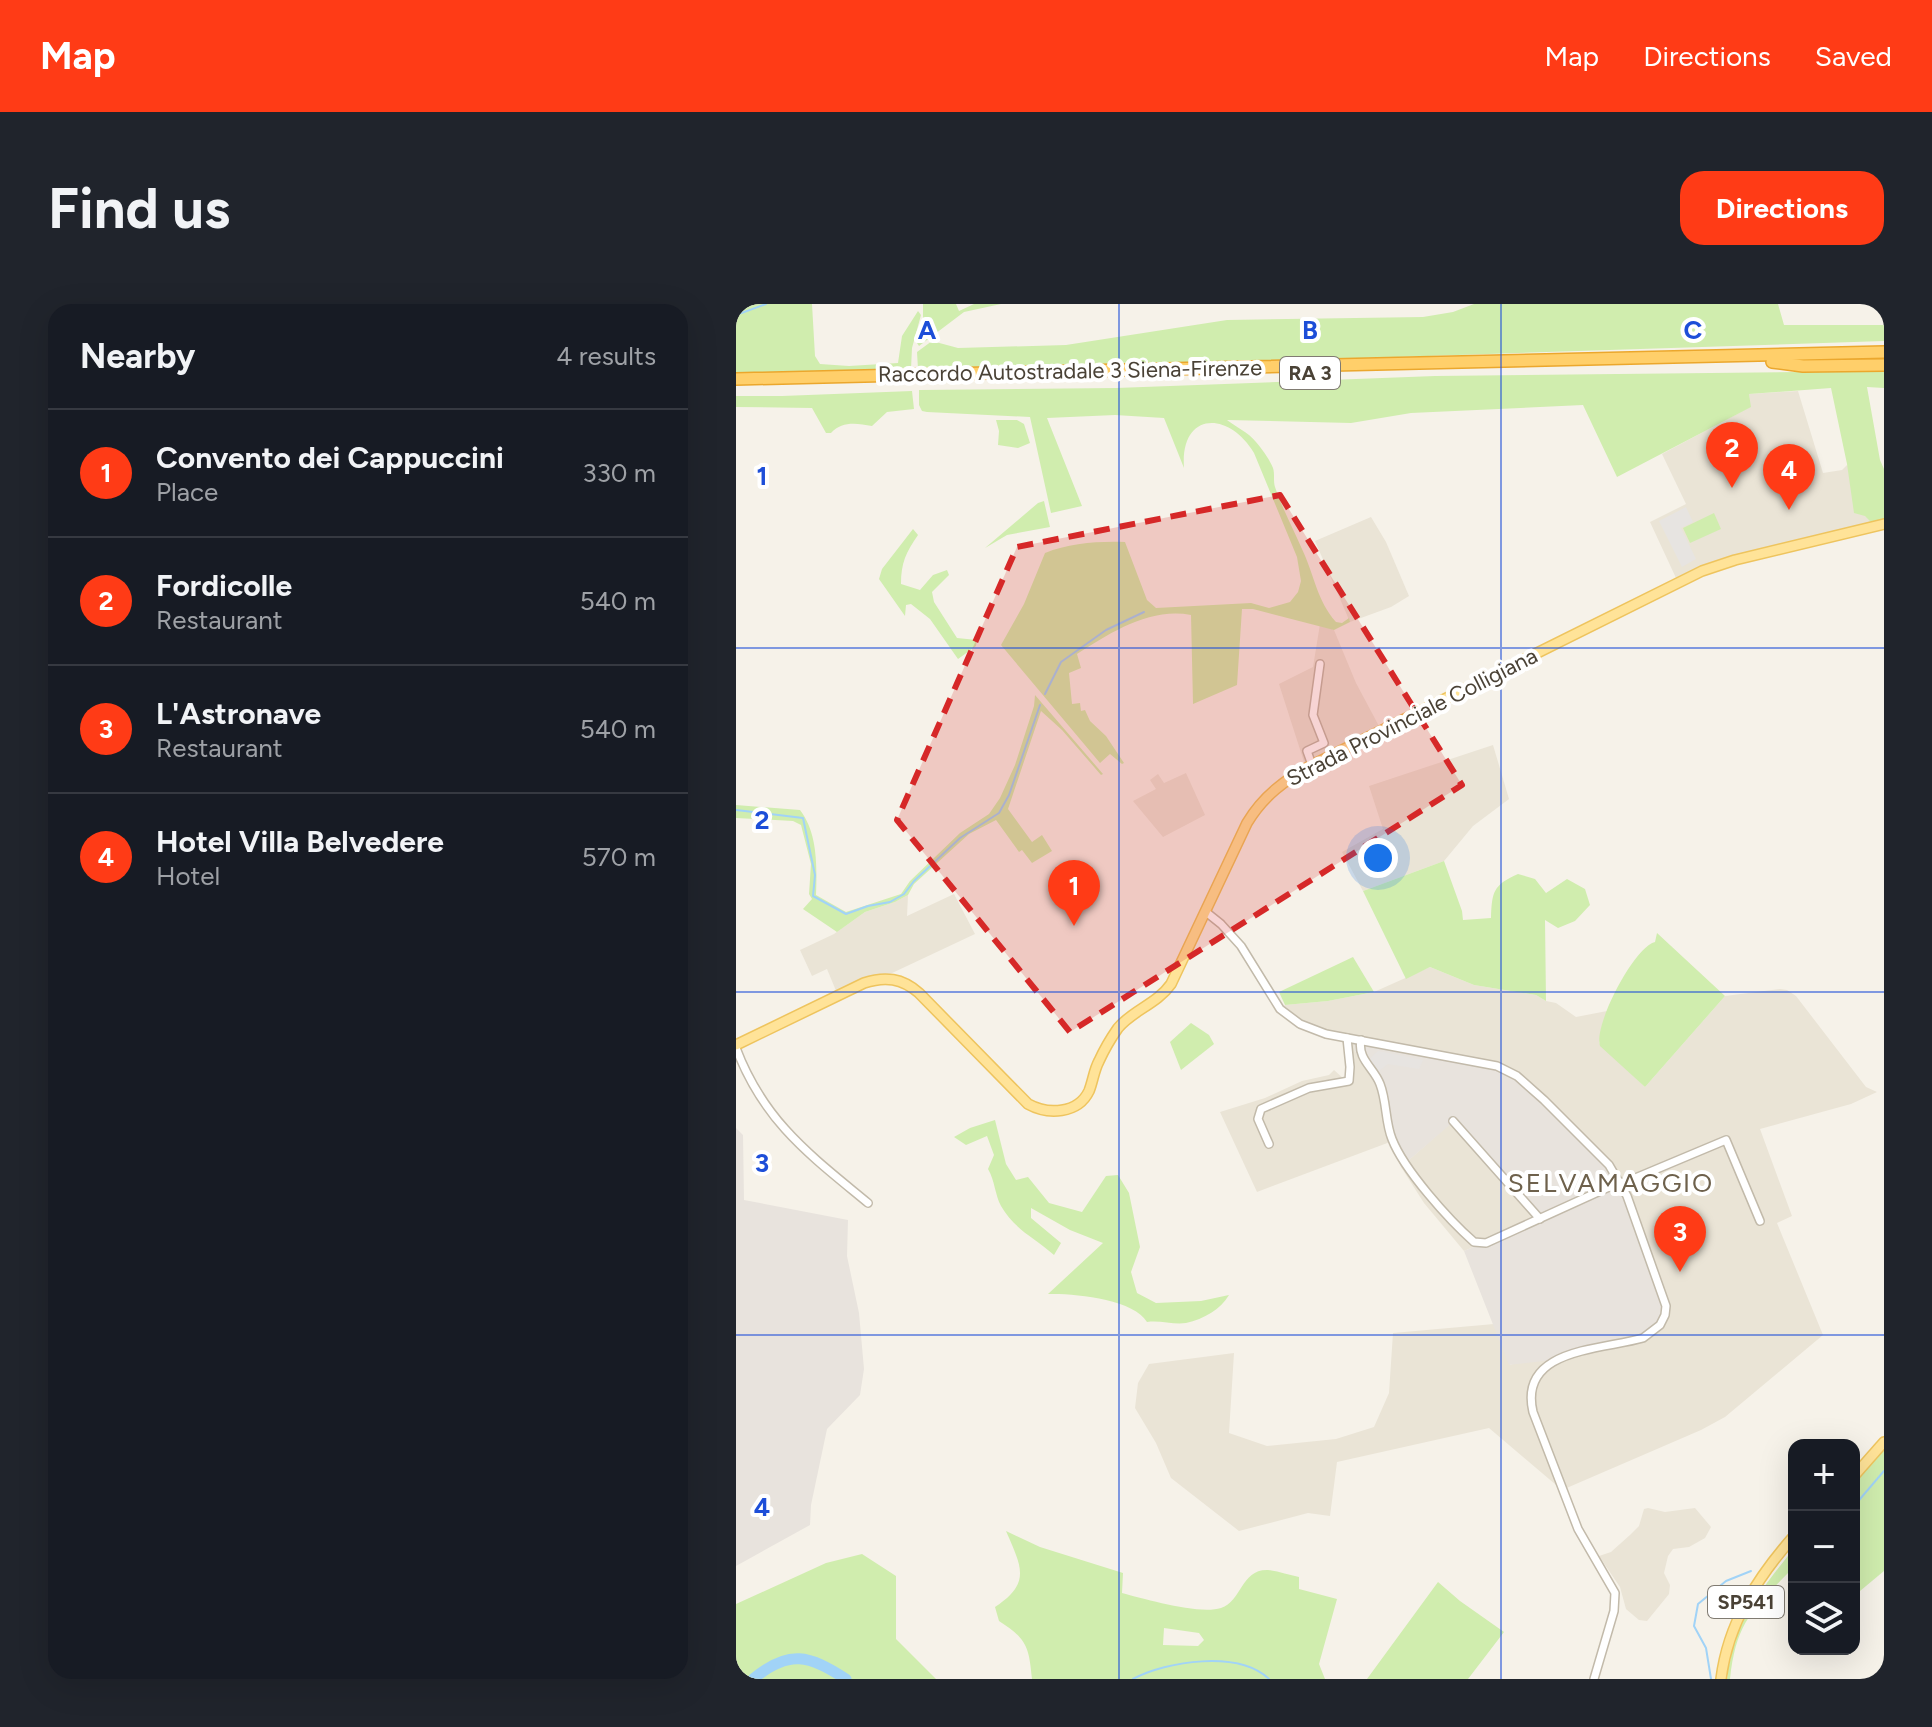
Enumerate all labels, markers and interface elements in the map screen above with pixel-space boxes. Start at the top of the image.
text: Map [40,33,116,79]
text: Map [1545,39,1599,73]
text: Directions [1643,39,1771,73]
text: Saved [1815,39,1892,73]
button: Directions [1680,171,1884,245]
text: Find us [48,175,230,242]
text: A [918,314,937,346]
text: B [1302,314,1318,346]
text: C [1684,314,1703,346]
text: Nearby [80,336,195,377]
text: 4 results [556,340,656,372]
street label: Raccordo Autostradale 3 Siena-Firenze [878,354,1262,388]
road number: RA 3 [1280,357,1340,389]
pin: 2 [1706,422,1758,488]
text: Convento dei Cappuccini [156,439,504,476]
pin: 4 [1763,444,1815,510]
text: 1 [101,457,111,489]
text: 330 m [582,457,656,489]
text: 1 [757,460,767,492]
text: Place [156,476,218,508]
text: Fordicolle [156,567,292,604]
text: 2 [98,585,114,617]
text: 540 m [580,585,656,617]
text: Restaurant [156,604,283,636]
street label: Strada Provinciale Colligiana [1282,642,1542,792]
text: L'Astronave [156,695,321,732]
text: 3 [99,713,113,745]
text: 540 m [580,713,656,745]
text: Restaurant [156,732,283,764]
text: 2 [754,804,770,836]
text: Hotel Villa Belvedere [156,823,444,860]
your location [1358,838,1398,878]
text: 4 [98,841,114,873]
text: 570 m [582,841,656,873]
text: Hotel [156,860,220,892]
pin: 1 [1048,860,1100,926]
text: 3 [755,1147,769,1179]
district label: SELVAMAGGIO [1508,1167,1714,1199]
pin: 3 [1654,1206,1706,1272]
map controls [1788,1439,1860,1655]
button: + [1788,1439,1860,1511]
text: 4 [754,1491,770,1523]
button: − [1788,1511,1860,1583]
button: layers [1788,1583,1860,1655]
road number: SP541 [1708,1586,1784,1618]

